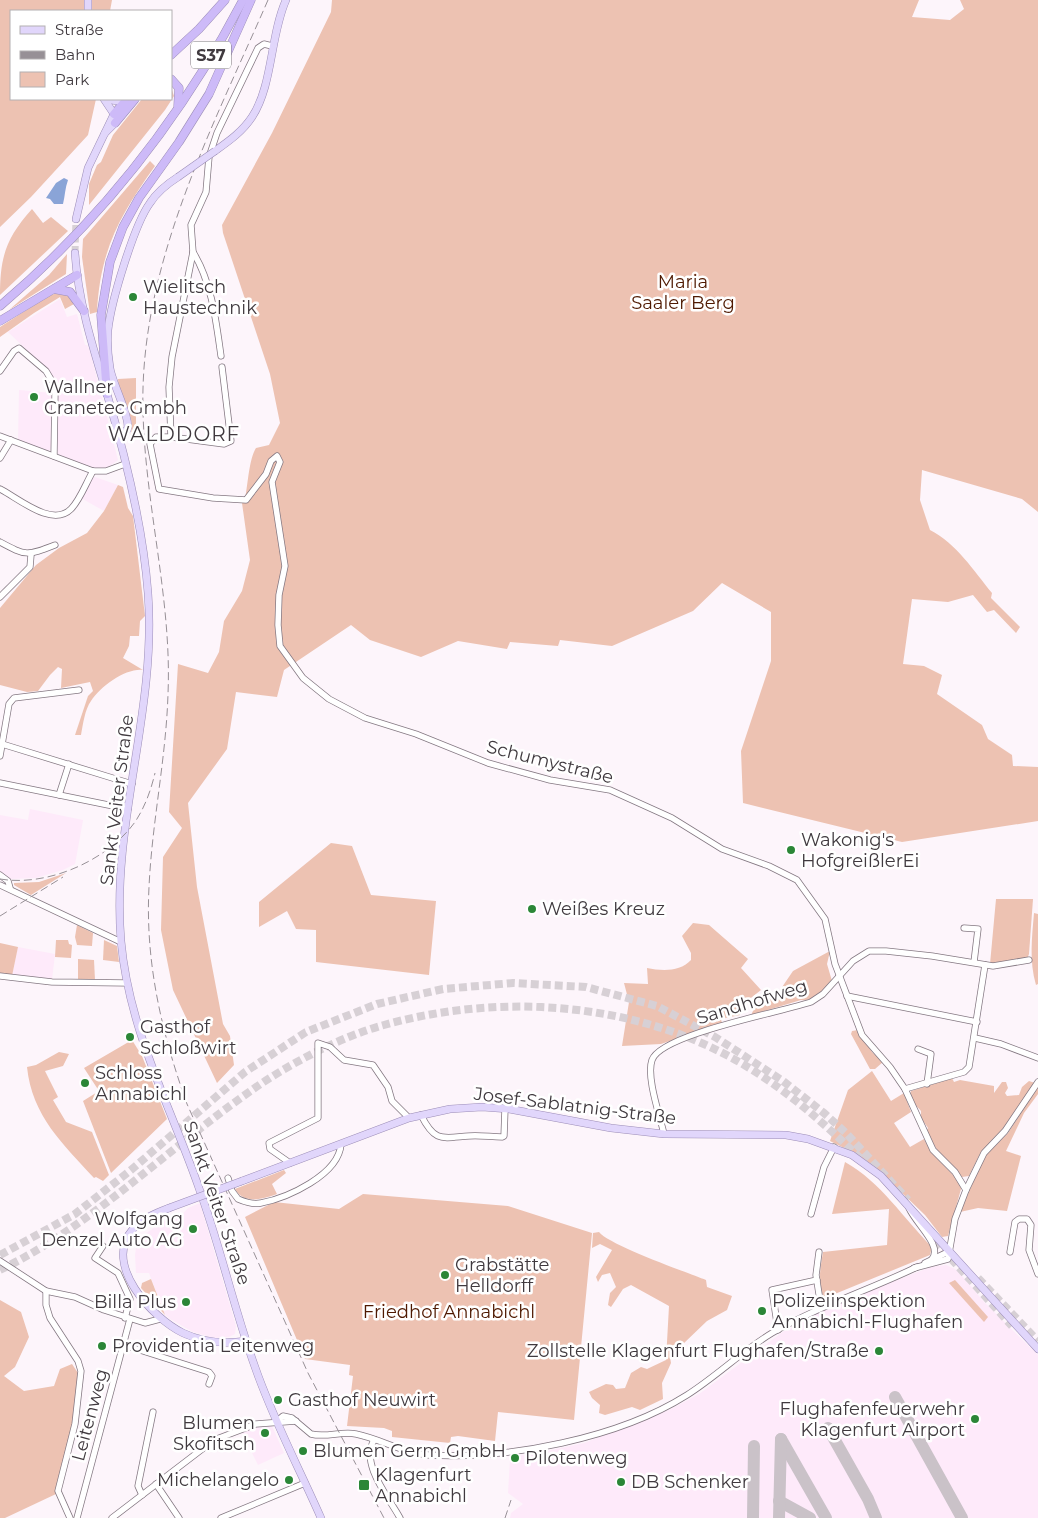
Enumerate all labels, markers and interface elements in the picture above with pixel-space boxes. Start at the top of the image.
legend [10,10,172,100]
text: Straße [55,20,104,39]
road number: S37 [191,42,231,68]
text: Bahn [55,45,95,64]
text: Park [55,70,89,89]
park label: Maria Saaler Berg [631,271,735,314]
place label: Wielitsch Haustechnik [143,276,257,319]
marker: Wielitsch Haustechnik [127,291,139,303]
place label: Wallner Cranetec Gmbh [44,376,187,419]
marker: Wallner Cranetec Gmbh [28,391,40,403]
district label: WALDDORF [108,422,240,446]
street label: Sankt Veiter Straße [96,713,138,887]
street label: Schumystraße [484,736,616,788]
place label: Wakonig's HofgreißlerEi [801,829,919,872]
marker: Wakonig's HofgreißlerEi [785,844,797,856]
place label: Weißes Kreuz [542,898,665,920]
marker: Weißes Kreuz [526,903,538,915]
street label: Sandhofweg [694,975,810,1029]
place label: Gasthof Schloßwirt [140,1016,237,1059]
marker: Gasthof Schloßwirt [124,1031,136,1043]
place label: Schloss Annabichl [95,1062,187,1105]
marker: Schloss Annabichl [79,1077,91,1089]
street label: Josef-Sablatnig-Straße [472,1083,677,1129]
street label: Sankt Veiter Straße [179,1118,255,1288]
place label: Wolfgang Denzel Auto AG [41,1208,183,1251]
marker: Wolfgang Denzel Auto AG [187,1223,199,1235]
place label: Grabstätte Helldorff [455,1254,550,1297]
marker: Grabstätte Helldorff [439,1269,451,1281]
place label: Polizeiinspektion Annabichl-Flughafen [772,1290,963,1333]
place label: Billa Plus [94,1291,176,1313]
marker: Billa Plus [180,1296,192,1308]
park label: Friedhof Annabichl [363,1301,535,1323]
marker: Polizeiinspektion Annabichl-Flughafen [756,1305,768,1317]
place label: Providentia Leitenweg [112,1335,314,1357]
marker: Providentia Leitenweg [96,1340,108,1352]
place label: Zollstelle Klagenfurt Flughafen/Straße [527,1340,869,1362]
marker: Zollstelle Klagenfurt Flughafen/Straße [873,1345,885,1357]
street label: Leitenweg [67,1366,113,1464]
place label: Gasthof Neuwirt [288,1389,436,1411]
marker: Gasthof Neuwirt [272,1394,284,1406]
place label: Flughafenfeuerwehr Klagenfurt Airport [779,1398,965,1441]
place label: Blumen Skofitsch [173,1412,255,1455]
marker: Flughafenfeuerwehr Klagenfurt Airport [969,1413,981,1425]
marker: Blumen Skofitsch [259,1427,271,1439]
place label: Blumen Germ GmbH [313,1440,506,1462]
marker: Blumen Germ GmbH [297,1445,309,1457]
place label: Pilotenweg [525,1447,627,1469]
marker: Pilotenweg [509,1452,521,1464]
place label: Klagenfurt Annabichl [375,1464,472,1507]
place label: Michelangelo [157,1469,279,1491]
place label: DB Schenker [631,1471,749,1493]
marker: Michelangelo [283,1474,295,1486]
marker: DB Schenker [615,1476,627,1488]
marker: Klagenfurt Annabichl [357,1478,371,1492]

